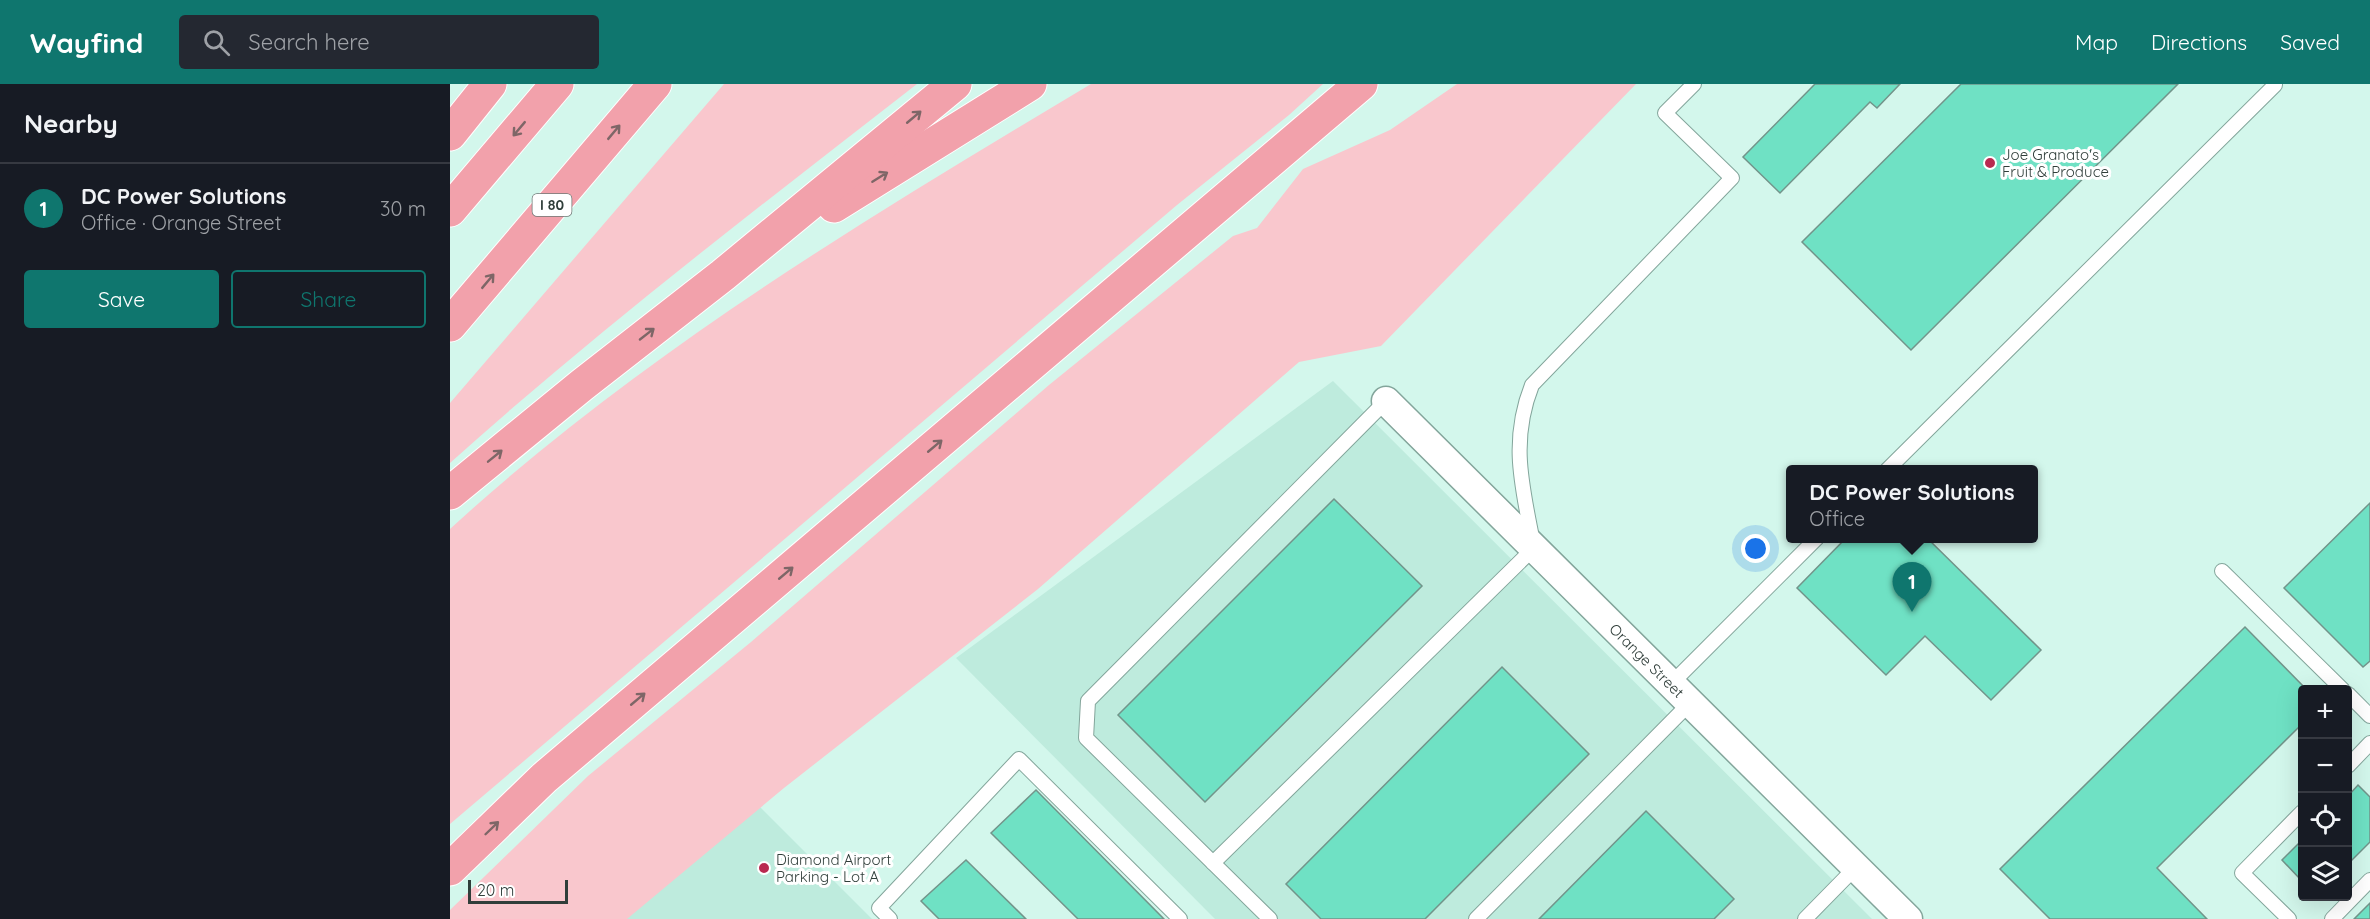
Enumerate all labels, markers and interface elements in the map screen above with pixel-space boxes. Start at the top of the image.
search box [179,15,599,69]
text: Wayfind [30,25,143,60]
icon: search [200,26,233,59]
text: Search here [248,28,370,56]
text: Map [2075,29,2118,55]
text: Directions [2151,29,2247,55]
text: Saved [2280,29,2340,55]
text: Nearby [24,107,118,140]
one-way arrow [906,111,922,124]
one-way arrow [512,121,526,136]
one-way arrow [607,125,621,140]
place label: Joe Granato's Fruit & Produce [2002,145,2109,181]
marker: Joe Granato's Fruit & Produce [1983,156,1997,170]
one-way arrow [871,171,888,183]
text: DC Power Solutions [81,182,286,210]
road number: I 80 [532,194,572,216]
text: 1 [40,196,47,221]
text: 30 m [380,196,426,221]
text: Office · Orange Street [81,210,281,235]
button: Save [24,270,219,328]
button: Share [231,270,426,328]
one-way arrow [481,274,495,289]
one-way arrow [639,328,655,341]
one-way arrow [927,439,942,453]
one-way arrow [487,449,502,463]
popup [1786,465,2038,543]
text: DC Power Solutions [1809,478,2015,506]
text: Office [1809,506,1865,531]
your location [1741,534,1770,563]
pin: 1 [1892,562,1932,612]
one-way arrow [778,566,794,579]
street label: Orange Street [1606,619,1689,701]
map controls [2298,685,2352,901]
button: + [2298,685,2352,739]
one-way arrow [630,692,645,706]
button: − [2298,739,2352,793]
button: locate [2298,793,2352,847]
one-way arrow [485,821,500,836]
button: layers [2298,847,2352,901]
place label: Diamond Airport Parking - Lot A [776,850,891,886]
marker: Diamond Airport Parking - Lot A [757,861,771,875]
scale bar [468,877,568,904]
text: 20 m [477,880,514,900]

